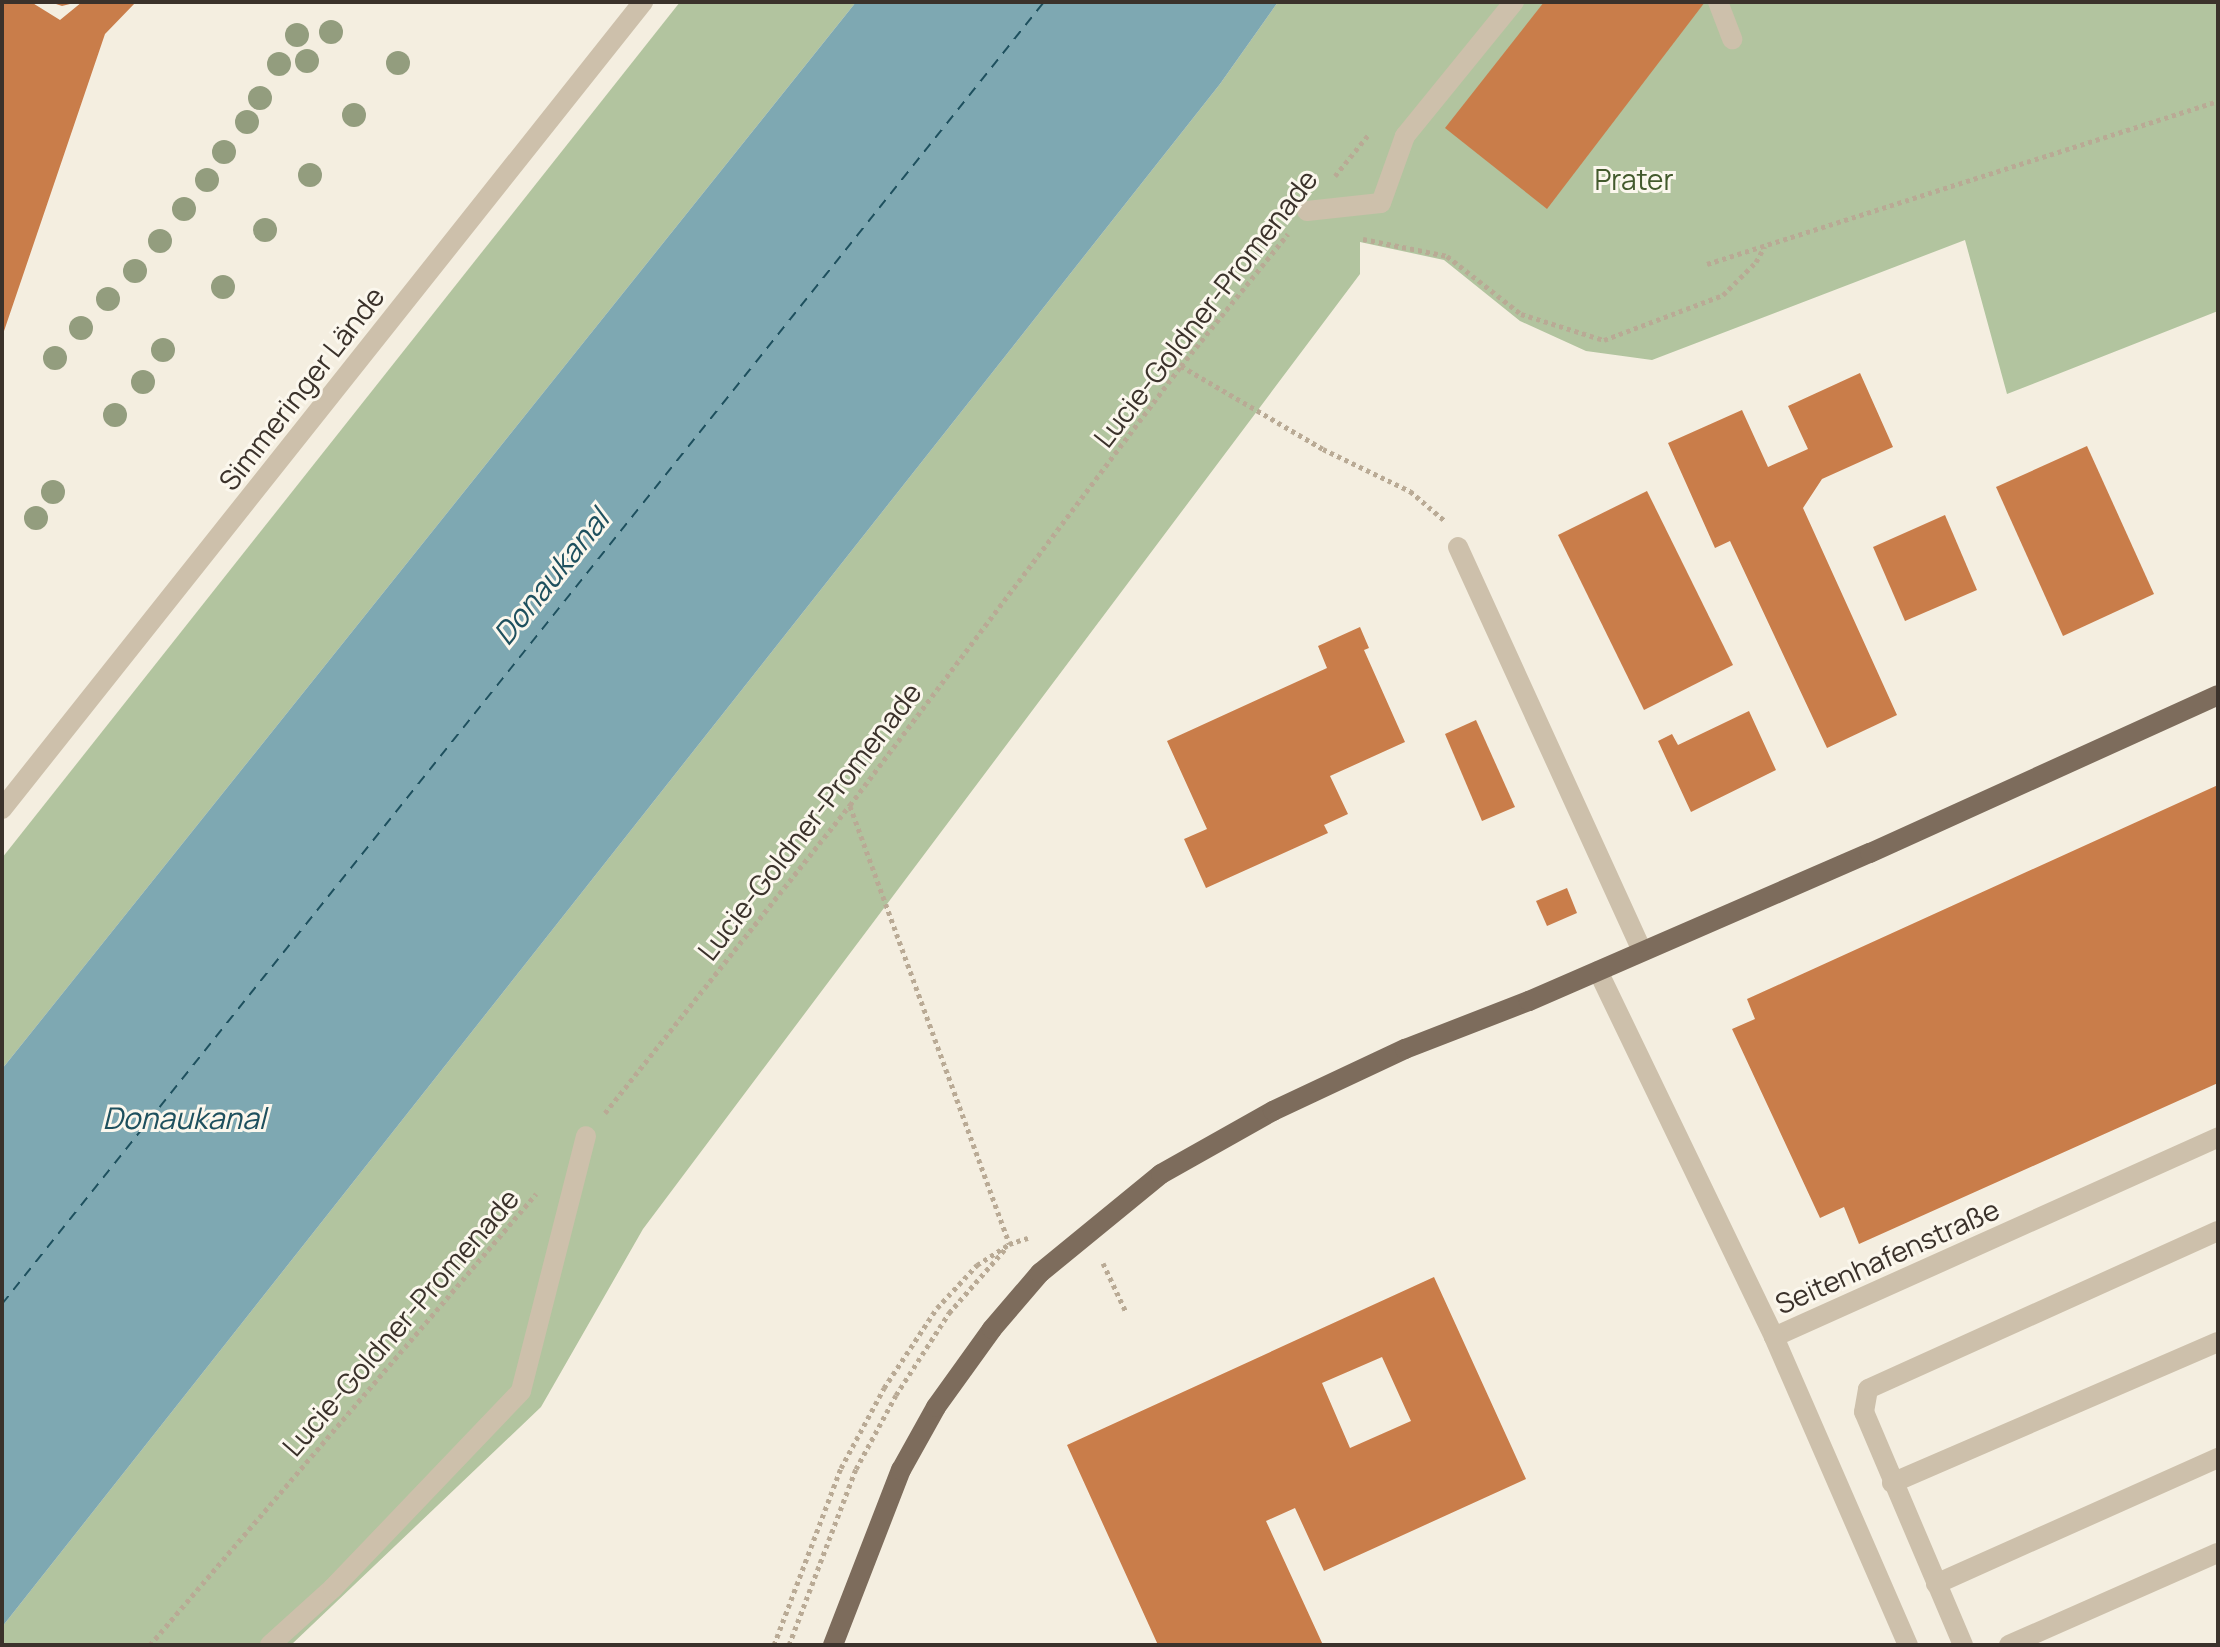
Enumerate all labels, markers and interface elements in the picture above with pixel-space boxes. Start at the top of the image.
park label: Prater [1594,162,1674,196]
street label: Lucie-Goldner-Promenade [1086,163,1324,453]
street label: Simmeringer Lände [211,280,391,496]
water label: Donaukanal [486,502,616,652]
street label: Lucie-Goldner-Promenade [690,676,928,966]
water label: Donaukanal [102,1100,266,1136]
street label: Lucie-Goldner-Promenade [275,1182,525,1462]
street label: Seitenhafenstraße [1770,1192,2004,1320]

